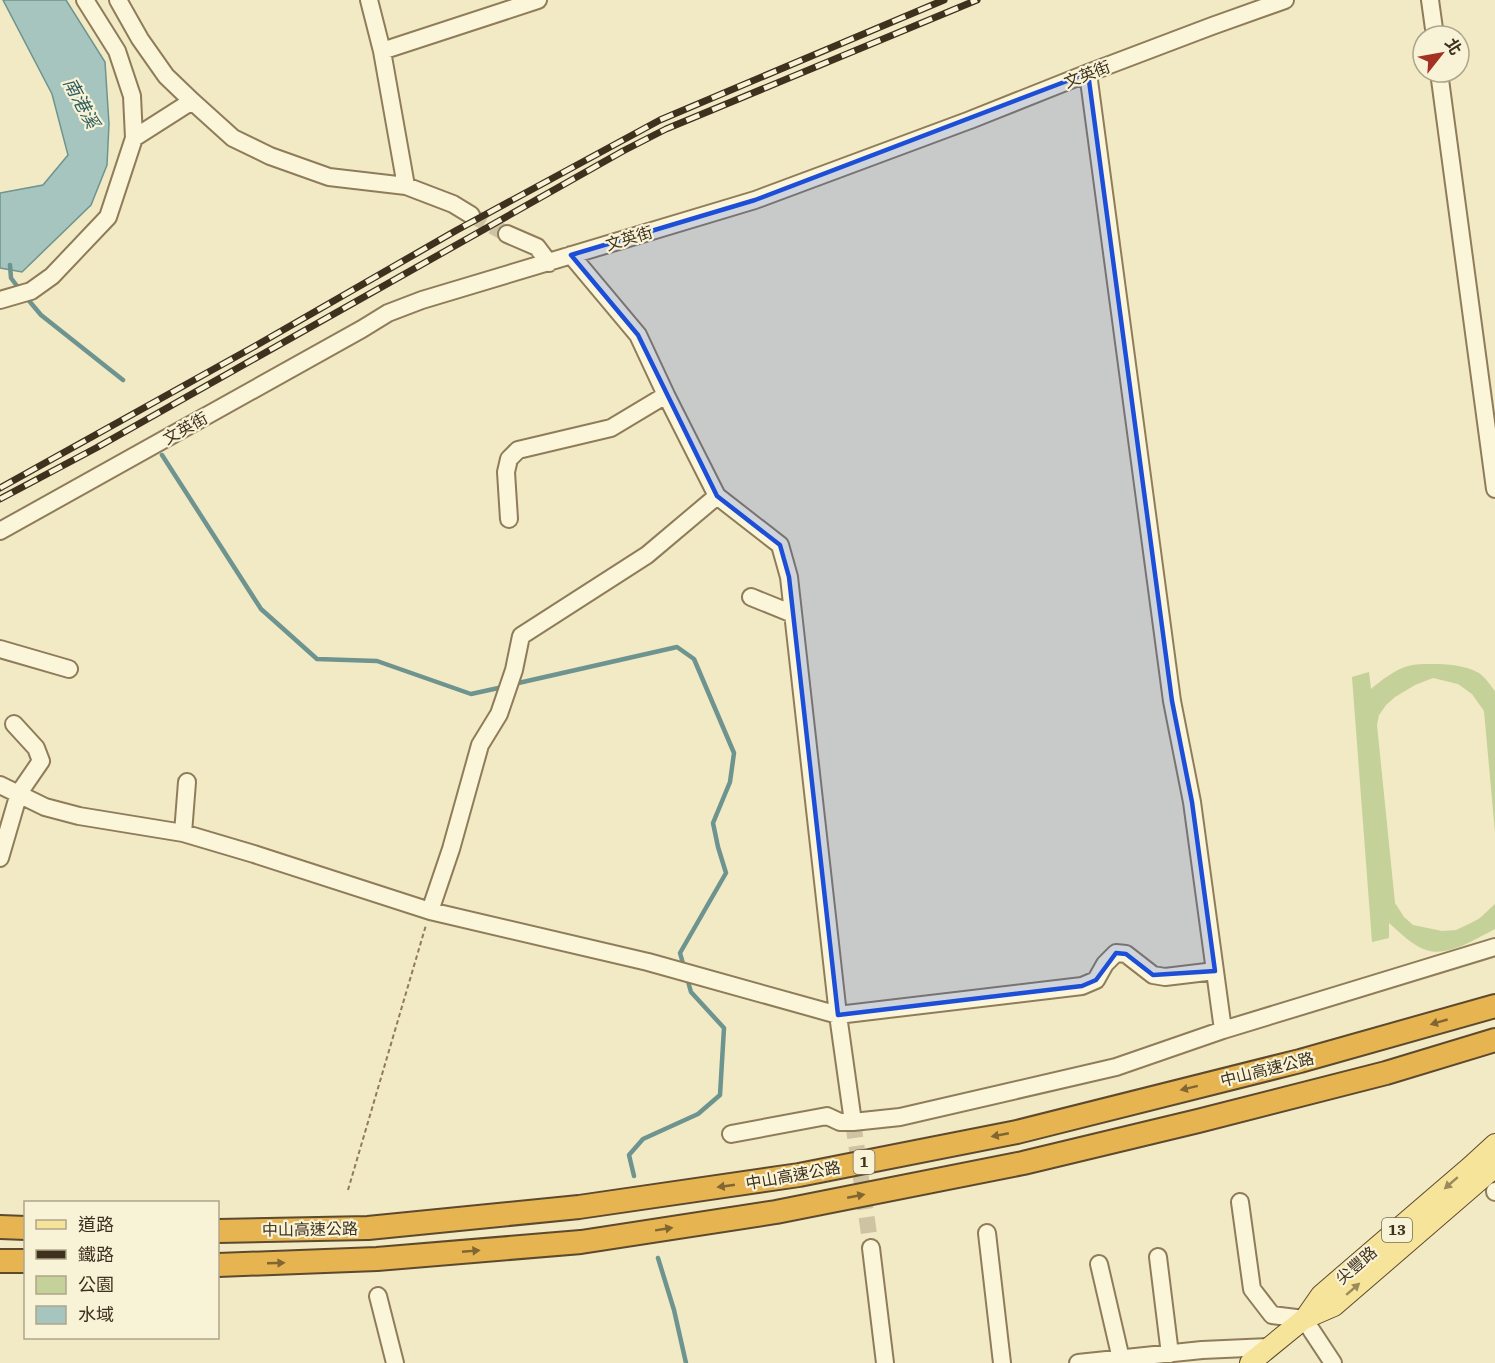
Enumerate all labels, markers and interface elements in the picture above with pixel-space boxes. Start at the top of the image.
north arrow [1411,24,1471,84]
text: 北 [1441,34,1467,58]
street label: 文英街 [1061,56,1113,92]
water label: 南港溪 [59,74,106,135]
street label: 文英街 [603,221,655,255]
street label: 文英街 [159,408,211,448]
one-way arrow [1430,1018,1448,1027]
street label: 中山高速公路 [1218,1048,1316,1090]
one-way arrow [1180,1084,1199,1094]
one-way arrow [990,1131,1009,1140]
road number: 1 [854,1150,874,1174]
street label: 中山高速公路 [744,1157,842,1193]
one-way arrow [1443,1177,1459,1190]
one-way arrow [716,1181,735,1190]
one-way arrow [847,1191,866,1200]
legend [24,1201,219,1339]
text: 道路 [78,1213,114,1236]
street label: 中山高速公路 [262,1218,358,1240]
road number: 13 [1382,1218,1412,1242]
one-way arrow [655,1225,674,1234]
street label: 尖豐路 [1331,1242,1381,1288]
text: 鐵路 [78,1243,114,1266]
one-way arrow [461,1246,480,1256]
one-way arrow [266,1258,285,1268]
text: 公園 [78,1273,114,1296]
one-way arrow [1345,1283,1360,1296]
text: 水域 [78,1303,114,1326]

